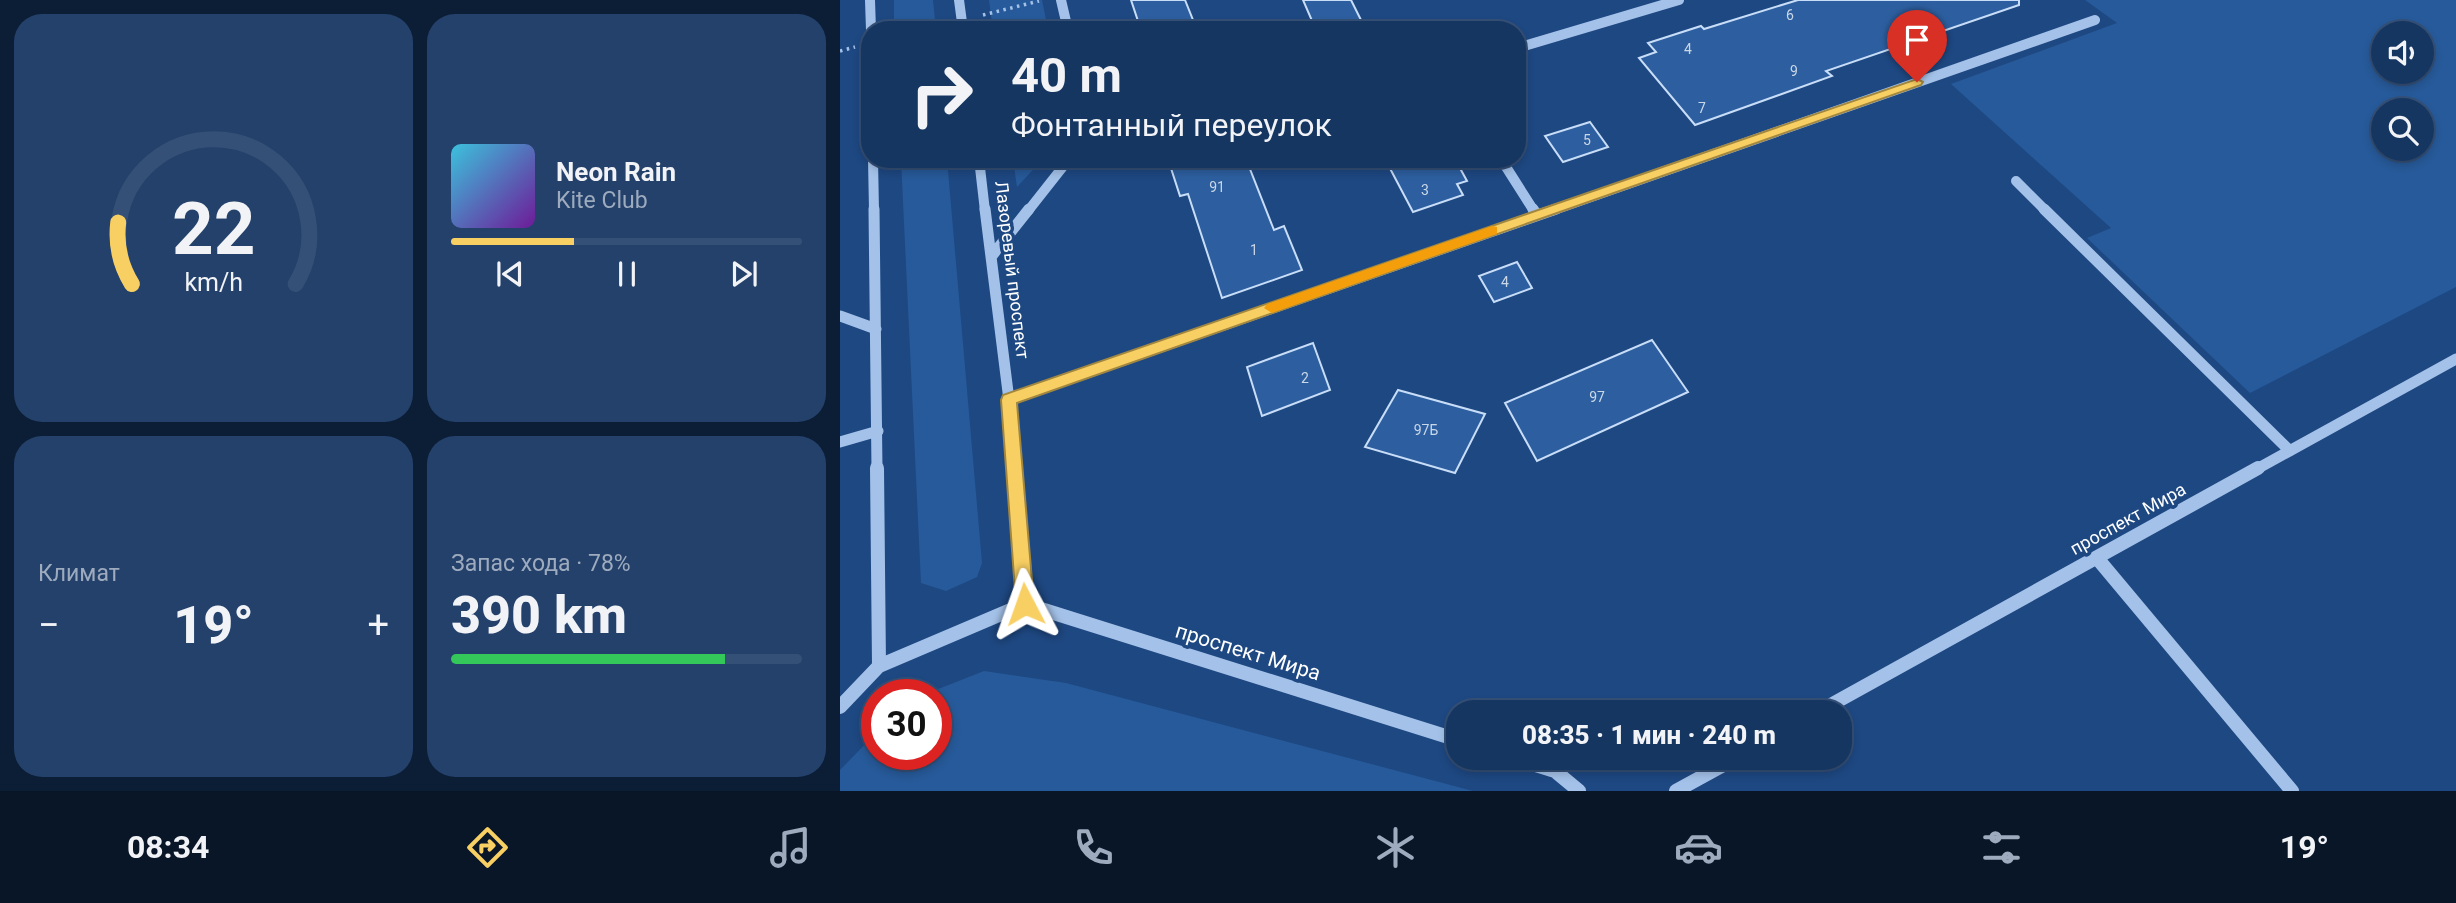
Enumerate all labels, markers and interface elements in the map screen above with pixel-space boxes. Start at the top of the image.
house number: 6 [1786,7,1794,23]
pin [1887,10,1947,82]
icon: arrive [1898,21,1936,59]
map controls [2371,21,2434,161]
button: sound [2371,21,2434,84]
house number: 4 [1684,41,1692,57]
text: 40 m [1011,47,1122,104]
icon: right [896,49,987,140]
house number: 9 [1790,63,1798,79]
button: search [2371,98,2434,161]
house number: 7 [1698,100,1706,116]
text: Фонтанный переулок [1011,106,1332,144]
house number: 5 [1583,132,1591,148]
text: Neon Rain [556,157,676,187]
house number: 91 [1209,179,1225,195]
street label: Лазоревый проспект [991,180,1034,360]
house number: 3 [1421,182,1429,198]
text: 22 [172,187,255,273]
text: Kite Club [556,187,648,214]
house number: 1 [1250,242,1258,258]
icon: previous [491,255,529,293]
icon: pause [608,255,646,293]
icon: next [725,255,763,293]
text: km/h [184,268,243,297]
house number: 4 [1501,274,1509,290]
house number: 2 [1301,370,1309,386]
house number: 97 [1589,389,1605,405]
house number: 97Б [1414,422,1438,438]
street label: проспект Мира [2066,478,2189,559]
text: Запас хода · 78% [451,550,631,577]
text: Климат [38,560,120,587]
position arrow [988,567,1062,641]
text: 390 km [451,585,627,646]
text: 19° [173,595,254,656]
text: − [38,603,60,647]
text: + [367,603,389,647]
street label: проспект Мира [1173,619,1323,685]
speed limit sign: 30 [861,679,952,770]
text: 08:35 · 1 мин · 240 m [1522,720,1776,750]
icon: directions [463,823,512,872]
icon: music [766,823,815,872]
icon: phone [1069,823,1118,872]
icon: climate [1371,823,1420,872]
icon: car [1674,823,1723,872]
icon: filters [1977,823,2026,872]
text: 08:34 [127,828,209,866]
text: 19° [2280,828,2329,866]

